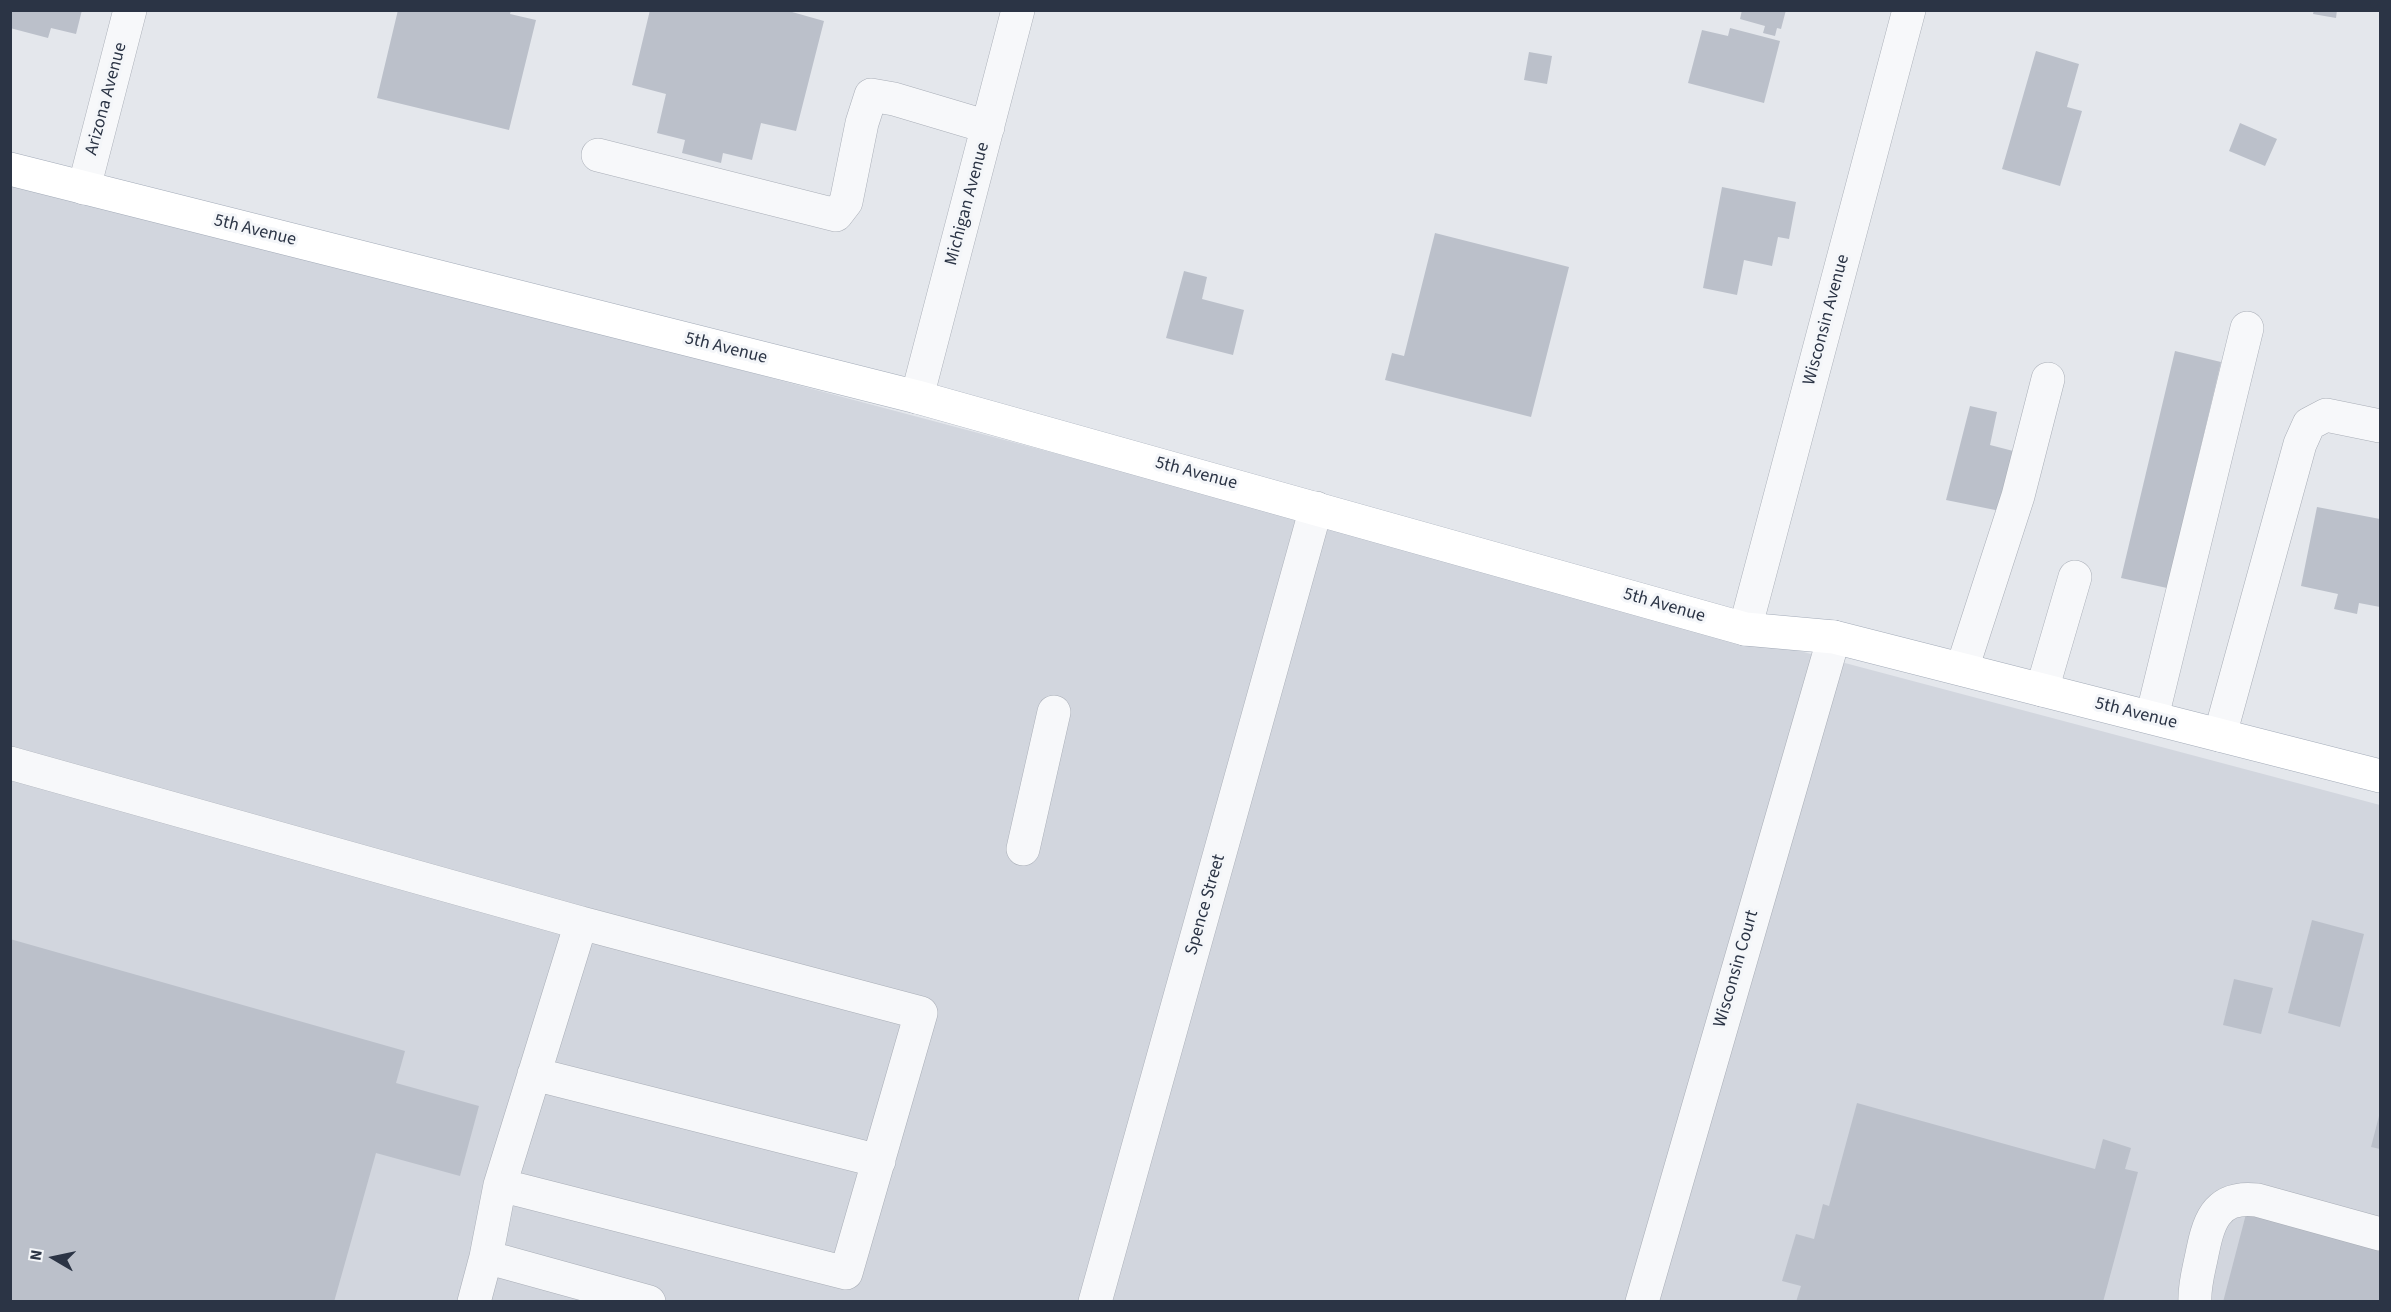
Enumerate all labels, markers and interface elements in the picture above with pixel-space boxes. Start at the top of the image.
street label: Arizona Avenue [82,40,132,158]
street label: Michigan Avenue [941,140,995,268]
street label: 5th Avenue [212,210,298,252]
street label: Wisconsin Avenue [1799,252,1855,388]
street label: 5th Avenue [683,328,769,370]
street label: 5th Avenue [1153,453,1239,495]
street label: 5th Avenue [1621,584,1707,628]
street label: 5th Avenue [2093,693,2179,735]
street label: Spence Street [1181,852,1231,958]
street label: Wisconsin Court [1710,908,1764,1030]
north arrow [24,1228,84,1288]
text: N [25,1248,48,1262]

